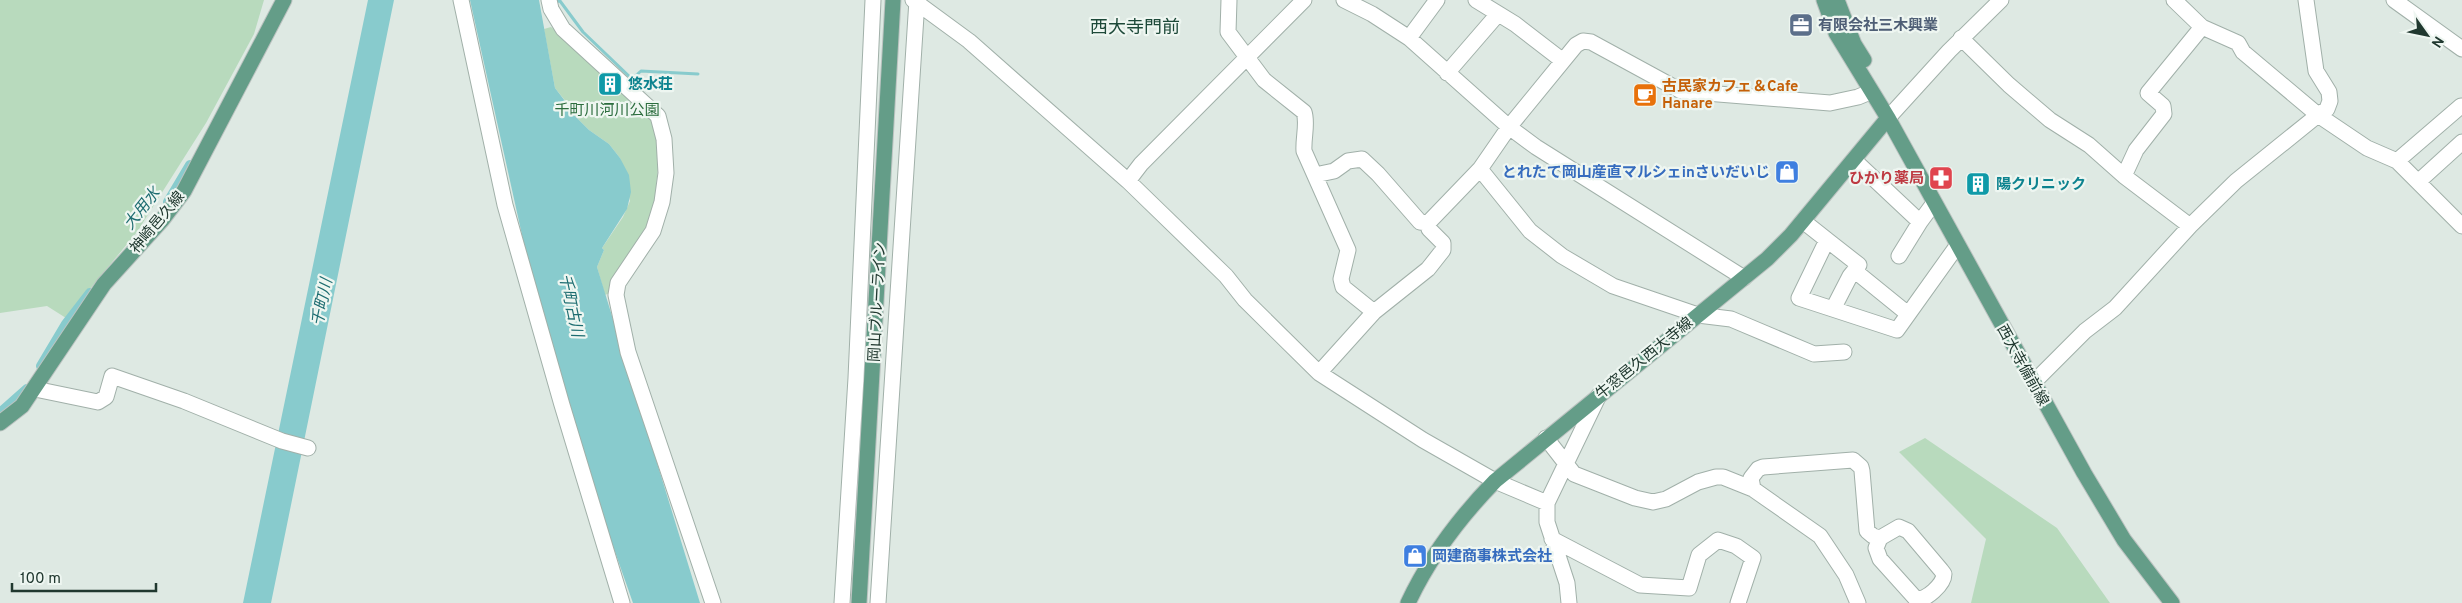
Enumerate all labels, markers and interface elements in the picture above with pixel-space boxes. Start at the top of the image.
north arrow [2402,10,2452,60]
office icon: 有限会社三木興業 [1788,12,1814,38]
place label: 有限会社三木興業 [1818,16,1938,36]
district label: 西大寺門前 [1090,17,1180,40]
text: N [2427,32,2447,50]
building icon: 悠水荘 [597,71,623,97]
place label: 悠水荘 [628,76,673,95]
place label: 古民家カフェ＆Cafe Hanare [1662,78,1798,114]
cafe icon: 古民家カフェ＆Cafe Hanare [1632,82,1658,108]
park label: 千町川河川公園 [554,102,660,121]
shop icon: とれたて岡山産直マルシェinさいだいじ [1774,159,1800,185]
place label: とれたて岡山産直マルシェinさいだいじ [1502,163,1770,183]
pharmacy icon: ひかり薬局 [1928,165,1954,191]
place label: ひかり薬局 [1849,170,1924,189]
building icon: 陽クリニック [1965,171,1991,197]
place label: 陽クリニック [1996,176,2086,195]
water label: 大用水 [120,183,166,234]
street label: 神崎邑久線 [127,188,190,258]
street label: 岡山ブルーライン [866,242,891,363]
water label: 千町古川 [554,272,587,341]
water label: 千町川 [308,275,338,328]
street label: 牛窓邑久西大寺線 [1592,314,1698,404]
street label: 西大寺備前線 [1992,322,2052,410]
shop icon: 岡建商事株式会社 [1402,543,1428,569]
place label: 岡建商事株式会社 [1432,547,1552,567]
scale bar [12,560,156,592]
text: 100 m [20,570,61,589]

